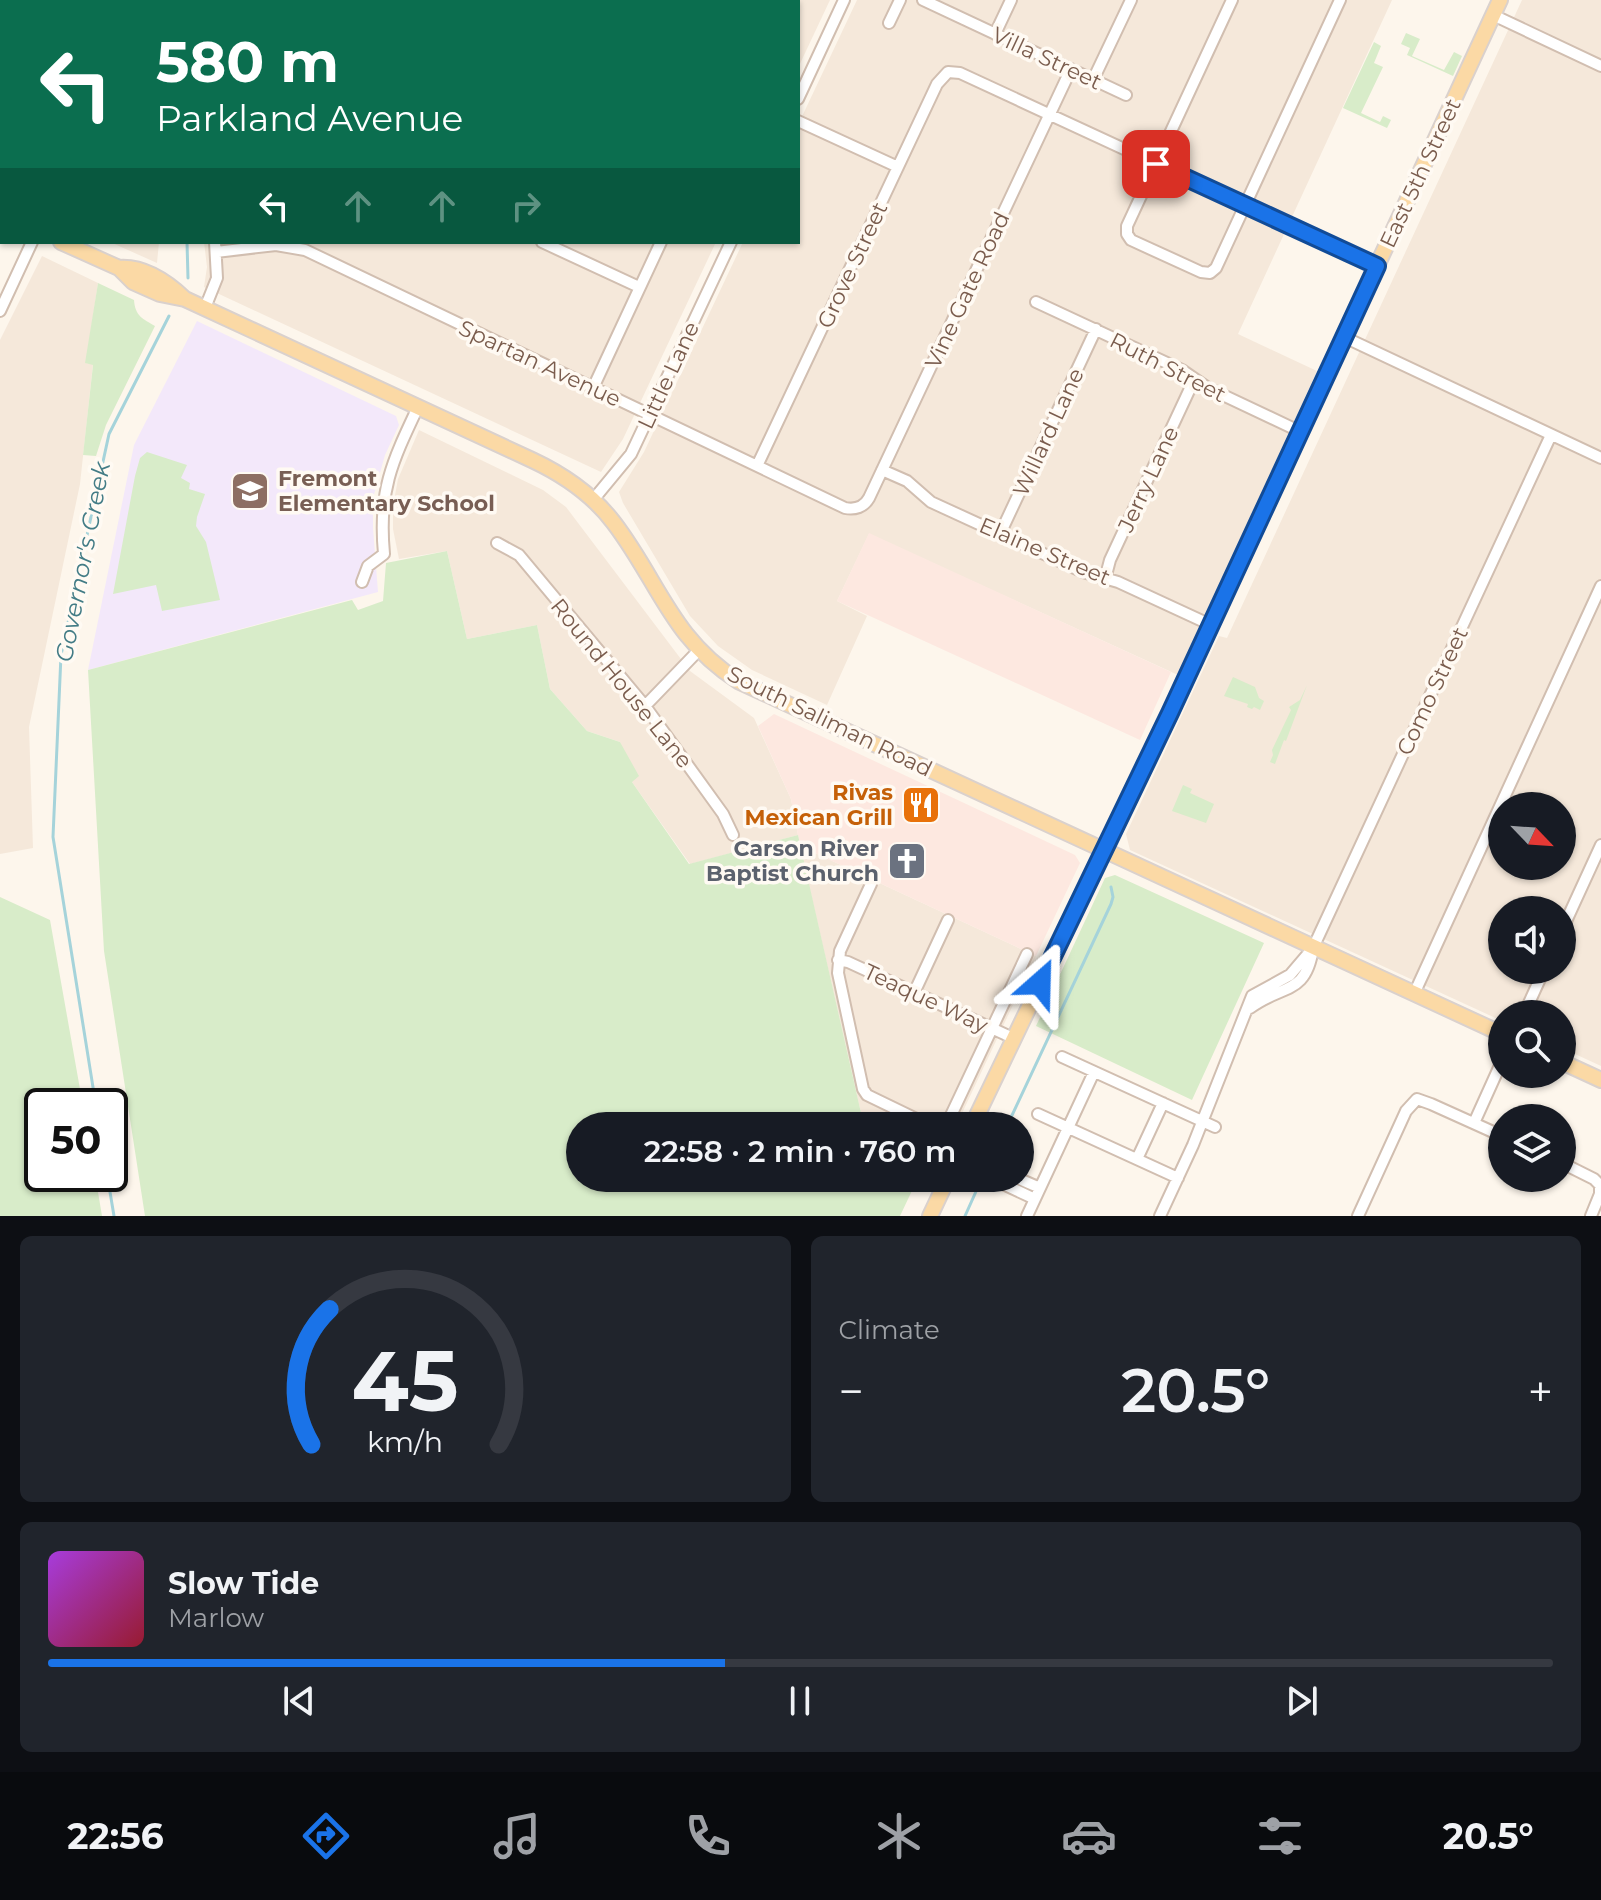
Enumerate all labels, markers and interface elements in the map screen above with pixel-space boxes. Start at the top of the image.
street label: Villa Street [988,21,1106,96]
text: 580 m [156,28,339,96]
icon: left [24,32,128,136]
street label: East 5th Street [1374,94,1467,252]
text: Parkland Avenue [156,96,463,140]
pin [1122,130,1190,198]
icon: arrive [1134,142,1178,186]
icon: left [252,184,296,228]
icon: ahead [336,184,380,228]
icon: ahead [420,184,464,228]
icon: right [504,184,548,228]
street label: Grove Street [811,198,893,333]
street label: Vine Gate Road [919,208,1016,373]
street label: Spartan Avenue [454,314,625,413]
street label: Little Lane [632,317,705,433]
street label: Ruth Street [1105,327,1230,408]
street label: Willard Lane [1007,364,1090,501]
street label: Jerry Lane [1112,422,1185,537]
water label: Governor's Creek [49,458,116,664]
place label: Fremont Elementary School [278,465,495,517]
school or university icon: Fremont Elementary School [229,470,271,512]
street label: Elaine Street [975,512,1115,591]
street label: Round House Lane [545,593,698,774]
street label: Como Street [1391,623,1474,760]
street label: South Saliman Road [723,660,937,783]
place label: Rivas Mexican Grill [744,779,893,831]
restaurant icon: Rivas Mexican Grill [900,784,942,826]
north arrow [1488,792,1576,880]
map controls [1488,792,1576,1192]
place label: Carson River Baptist Church [706,835,879,887]
church icon: Carson River Baptist Church [886,840,928,882]
button: sound [1488,896,1576,984]
position arrow [998,941,1082,1025]
street label: Teaque Way [859,958,992,1039]
button: search [1488,1000,1576,1088]
speed limit sign: 50 [24,1088,128,1192]
button: layers [1488,1104,1576,1192]
text: 22:58 · 2 min · 760 m [644,1133,956,1170]
text: Climate [839,1314,940,1346]
text: 45 [352,1330,459,1432]
text: 20.5° [1121,1354,1270,1427]
text: − [839,1364,864,1418]
text: + [1528,1364,1553,1418]
text: km/h [367,1424,443,1459]
text: Slow Tide [168,1565,319,1602]
text: Marlow [168,1602,264,1634]
icon: previous [277,1679,321,1723]
icon: pause [778,1679,822,1723]
icon: next [1280,1679,1324,1723]
icon: directions [298,1808,354,1864]
icon: music [489,1808,545,1864]
icon: phone [680,1808,736,1864]
icon: climate [871,1808,927,1864]
icon: car [1061,1808,1117,1864]
icon: filters [1252,1808,1308,1864]
text: 22:56 [67,1814,164,1858]
text: 20.5° [1443,1814,1534,1858]

